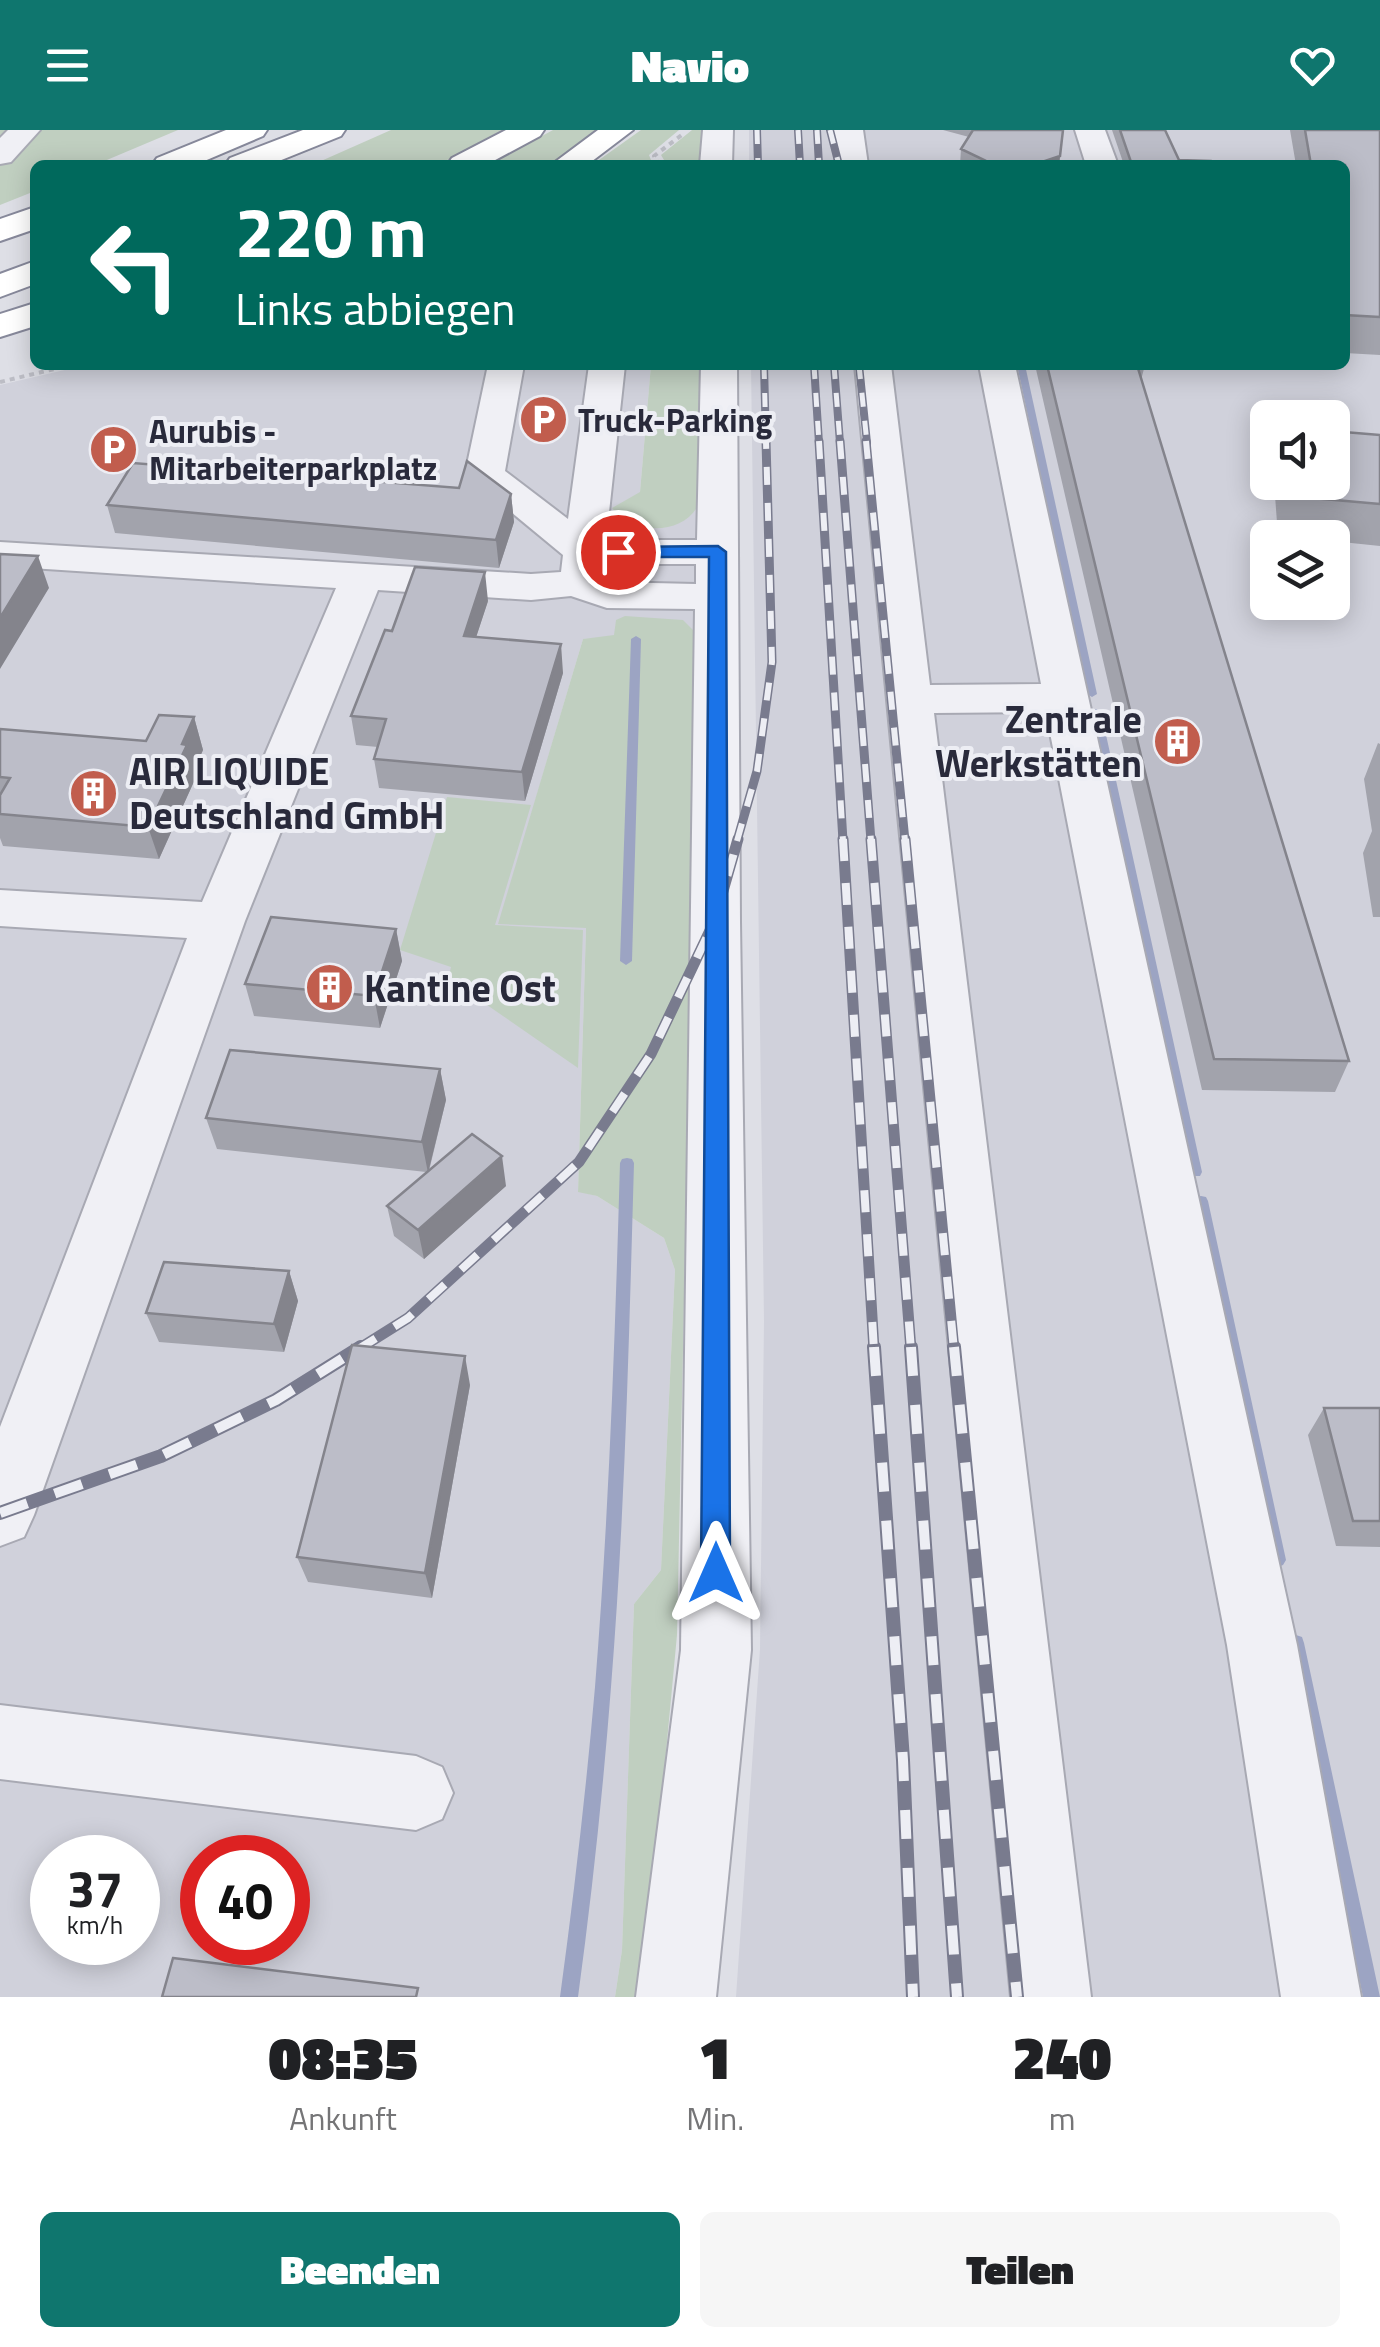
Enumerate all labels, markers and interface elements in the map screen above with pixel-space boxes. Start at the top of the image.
text: Navio [631,31,749,99]
icon: menu [40,38,95,93]
icon: heart [1285,38,1340,93]
text: 220 m [235,178,427,284]
icon: left [70,200,200,330]
text: Links abbiegen [235,274,515,342]
parking icon: Truck-Parking [517,394,569,446]
place label: Truck-Parking [578,396,772,444]
map controls [1250,400,1350,620]
button: sound [1250,400,1350,500]
place label: Aurubis - Mitarbeiterparkplatz [149,407,437,492]
parking icon: Aurubis - Mitarbeiterparkplatz [88,423,140,475]
pin [576,510,661,595]
button: layers [1250,520,1350,620]
icon: arrive [591,525,646,580]
place label: Zentrale Werkstätten [935,690,1142,792]
building icon: Zentrale Werkstätten [1151,715,1203,767]
place label: AIR LIQUIDE Deutschland GmbH [129,742,445,844]
building icon: AIR LIQUIDE Deutschland GmbH [68,767,120,819]
place label: Kantine Ost [364,959,556,1017]
building icon: Kantine Ost [303,962,355,1014]
position arrow [664,1521,768,1625]
speed limit sign: 40 [180,1835,310,1965]
text: 37 [67,1850,123,1926]
text: km/h [67,1906,123,1944]
text: 08:35 [268,2011,418,2102]
text: 1 [699,2011,732,2102]
text: 240 [1013,2011,1112,2102]
text: Ankunft [289,2094,397,2142]
text: Min. [686,2094,744,2142]
text: m [1049,2094,1075,2142]
button: Beenden [40,2212,680,2327]
button: Teilen [700,2212,1340,2327]

